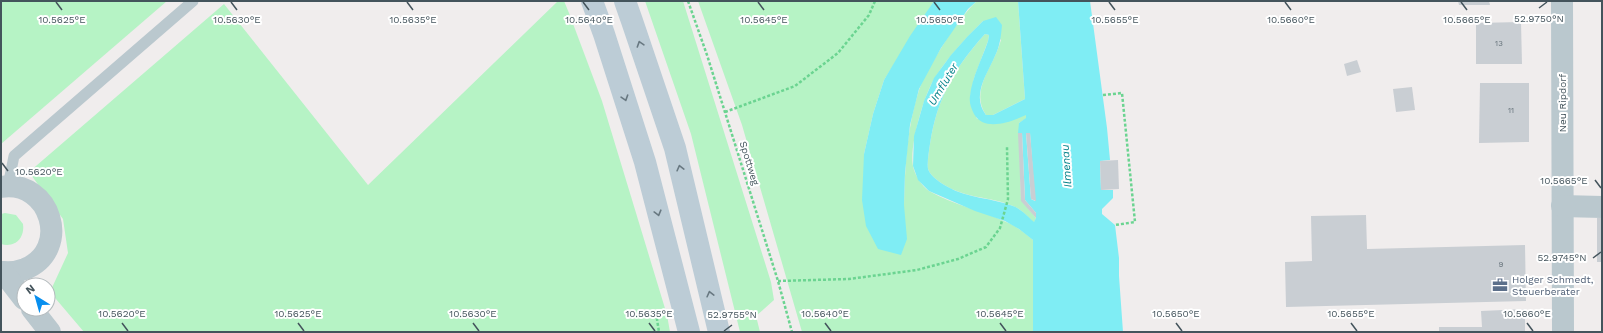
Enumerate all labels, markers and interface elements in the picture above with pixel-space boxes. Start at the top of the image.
text: 52.9750°N [1514,13,1564,24]
text: 10.5625°E [38,14,86,25]
text: 10.5630°E [213,14,261,25]
text: 10.5635°E [389,14,437,25]
text: 10.5640°E [565,14,613,25]
text: 10.5645°E [740,14,788,25]
text: 10.5650°E [916,14,964,25]
text: 10.5655°E [1091,14,1139,25]
text: 10.5660°E [1267,14,1315,25]
text: 10.5665°E [1443,14,1491,25]
house number: 13 [1495,39,1503,48]
one-way arrow [636,40,645,47]
water label: Umfluter [926,60,961,108]
street label: Neu Ripdorf [1557,74,1568,132]
one-way arrow [620,94,629,101]
house number: 11 [1508,106,1514,115]
street label: Spottweg [738,140,762,187]
water label: Ilmenau [1058,144,1074,188]
one-way arrow [676,164,684,171]
text: 10.5620°E [15,166,63,177]
text: 10.5665°E [1540,175,1588,186]
one-way arrow [654,210,662,216]
text: 52.9745°N [1537,252,1587,263]
house number: 9 [1499,260,1504,269]
place label: Holger Schmedt, Steuerberater [1512,274,1594,297]
office icon: Holger Schmedt, Steuerberater [1491,276,1509,294]
north arrow [16,277,56,317]
text: N [23,282,37,297]
one-way arrow [707,291,715,297]
text: 10.5620°E [98,308,146,319]
text: 10.5625°E [274,308,322,319]
text: 10.5630°E [449,308,497,319]
text: 10.5635°E [625,308,673,319]
text: 10.5640°E [801,308,849,319]
text: 10.5645°E [976,308,1024,319]
text: 10.5650°E [1152,308,1200,319]
text: 10.5655°E [1327,308,1375,319]
text: 10.5660°E [1503,308,1551,319]
text: 52.9755°N [707,309,757,320]

